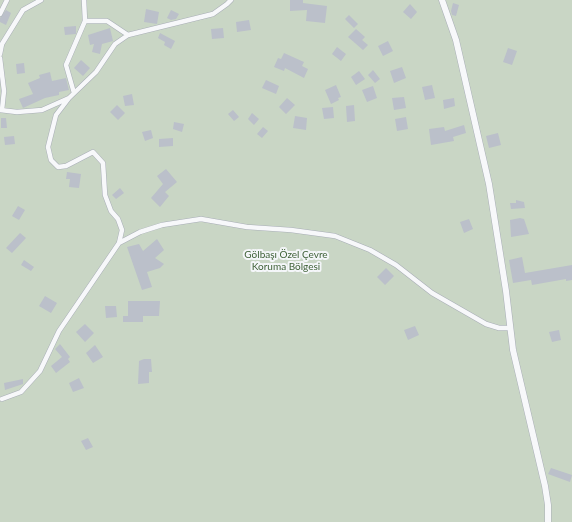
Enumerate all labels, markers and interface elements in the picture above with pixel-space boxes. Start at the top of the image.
park label: Gölbaşı Özel Çevre Koruma Bölgesi [244,249,328,272]

